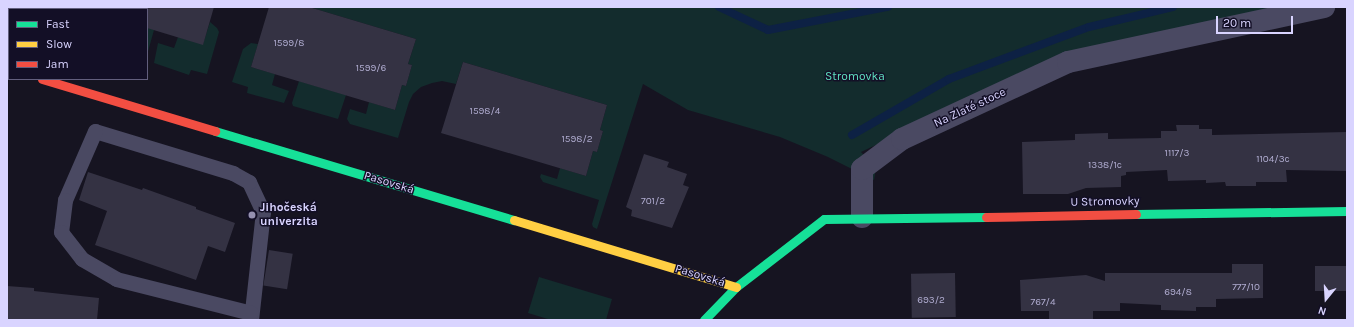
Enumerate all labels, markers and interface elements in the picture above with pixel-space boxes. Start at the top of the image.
legend [8,8,148,80]
scale bar [1218,8,1295,34]
text: 20 m [1223,16,1251,30]
text: Fast [46,17,69,31]
text: Slow [46,37,72,51]
house number: 1599/8 [273,38,305,50]
text: Jam [46,57,69,71]
house number: 1599/6 [356,63,386,75]
park label: Stromovka [825,70,885,84]
street label: Na Zlaté stoce [932,85,1008,131]
house number: 1598/4 [470,106,500,118]
house number: 1598/2 [561,134,593,146]
house number: 1117/3 [1165,148,1189,160]
house number: 1104/3c [1256,154,1290,166]
house number: 1338/1c [1088,160,1122,172]
street label: Pasovská [362,169,416,197]
street label: U Stromovky [1070,194,1140,210]
house number: 701/2 [641,196,665,208]
place label: Jihočeská univerzita [260,201,318,229]
marker: Jihočeská univerzita [247,210,257,220]
street label: Pasovská [673,262,727,290]
north arrow [1306,279,1346,319]
house number: 777/10 [1232,282,1260,294]
house number: 694/8 [1164,287,1192,299]
house number: 693/2 [917,295,945,307]
house number: 767/4 [1030,297,1056,309]
text: N [1316,303,1328,318]

